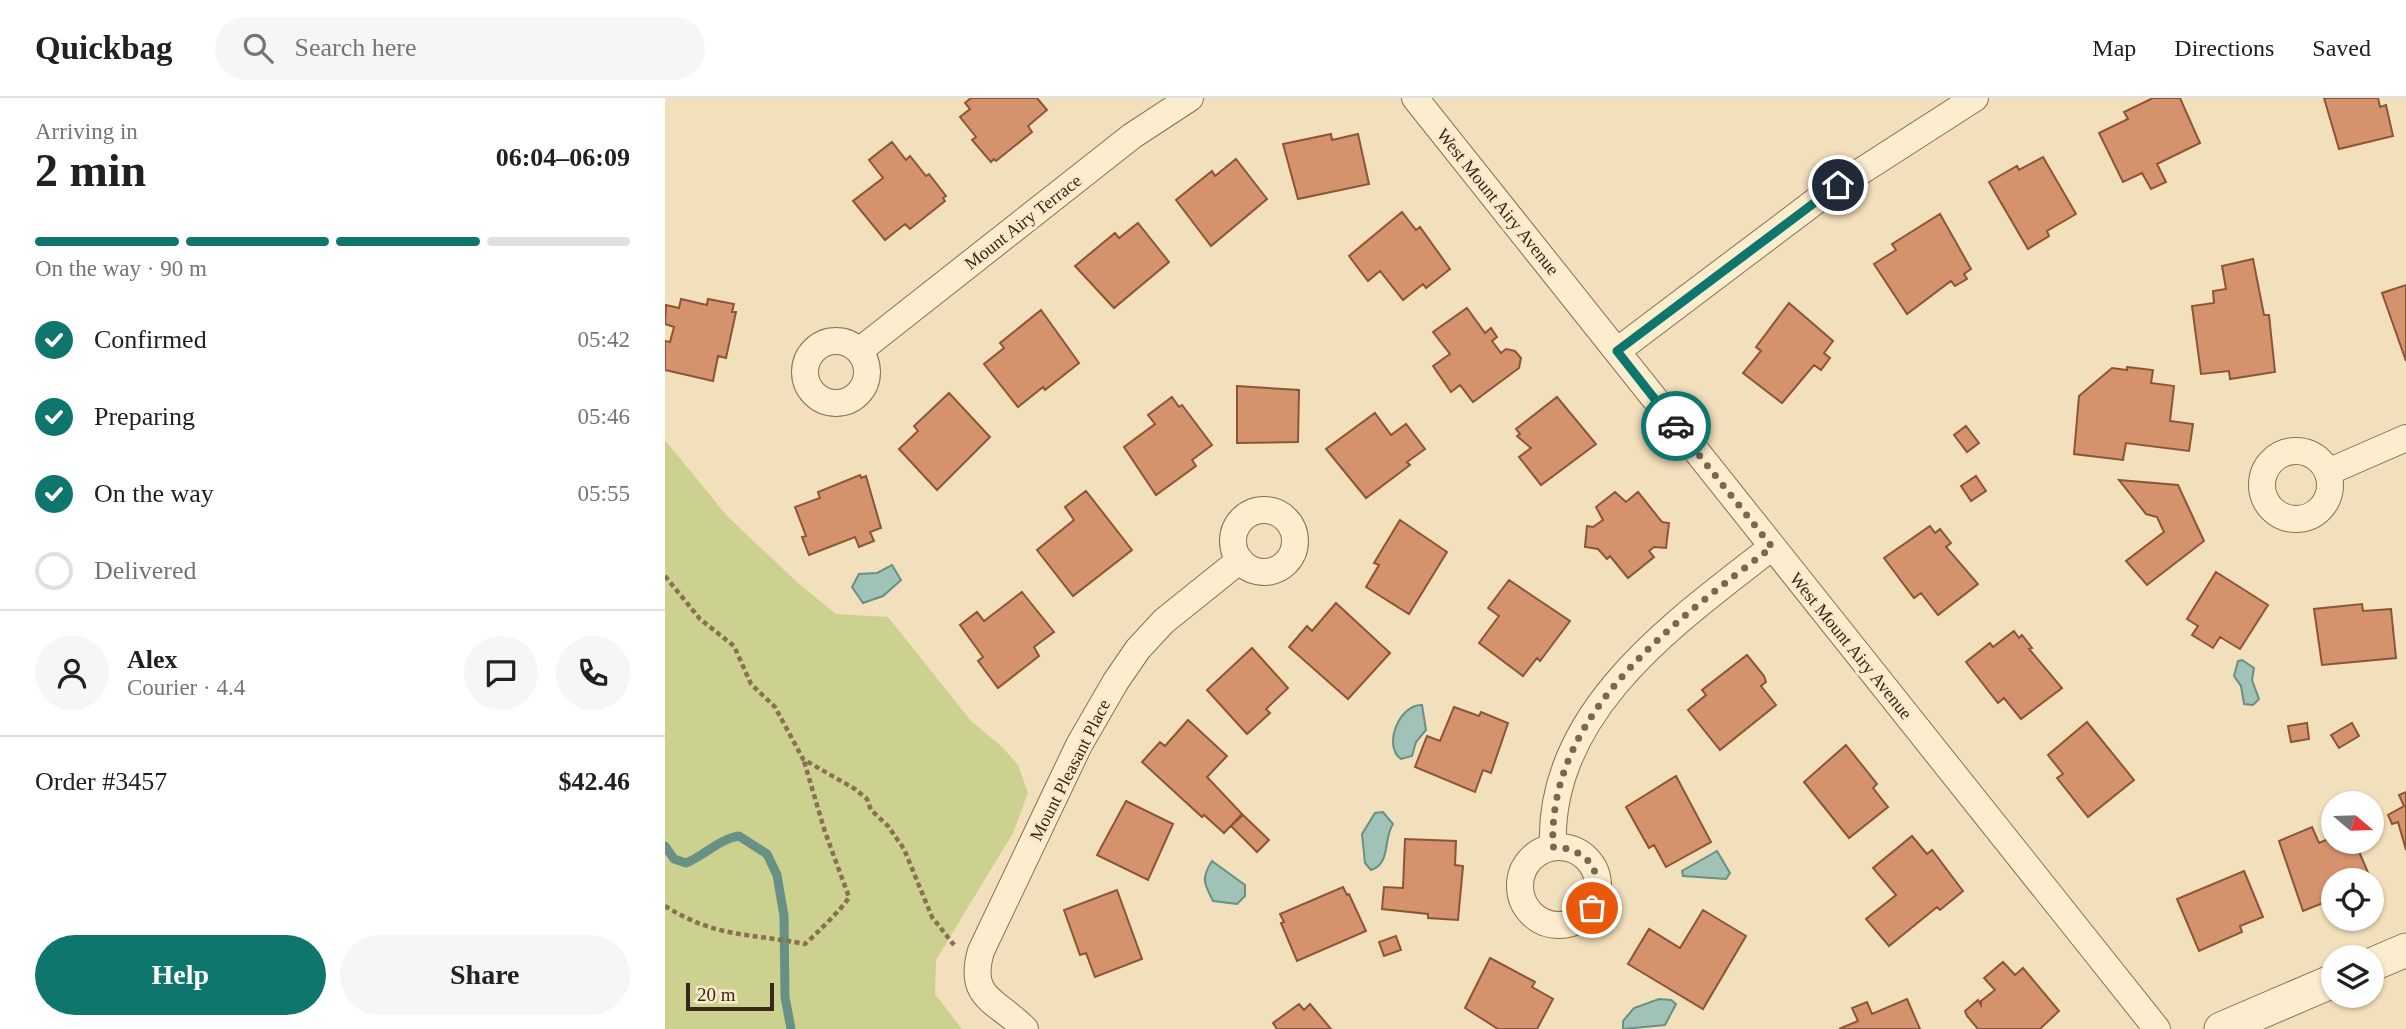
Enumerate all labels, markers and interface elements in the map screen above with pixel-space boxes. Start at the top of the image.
search box [215,17,705,80]
icon: search [239,29,277,67]
text: Quickbag [35,30,173,66]
text: Search here [295,33,417,62]
text: Map [2092,35,2136,61]
text: Directions [2174,35,2274,61]
text: Saved [2312,35,2371,61]
text: Arriving in [35,119,138,144]
street label: West Mount Airy Avenue [1433,125,1563,279]
text: 06:04–06:09 [496,143,630,172]
text: 2 min [35,145,146,196]
pin [1808,155,1868,215]
icon: home [1819,166,1857,204]
street label: Mount Airy Terrace [961,170,1085,274]
text: On the way · 90 m [35,256,207,281]
icon: check [35,321,73,359]
text: Confirmed [94,325,207,354]
text: 05:42 [578,327,630,352]
courier [1641,391,1711,461]
icon: check [35,398,73,436]
text: Preparing [94,402,195,431]
text: 05:46 [578,404,630,429]
icon: car [1657,407,1695,445]
icon: check [35,475,73,513]
text: On the way [94,479,214,508]
text: 05:55 [578,481,630,506]
text: Delivered [94,556,197,585]
street label: West Mount Airy Avenue [1786,569,1916,723]
button: person [35,636,109,710]
button: chat [464,636,538,710]
button: phone [556,636,630,710]
text: Alex [127,645,178,674]
text: Courier · 4.4 [127,675,245,700]
street label: Mount Pleasant Place [1026,696,1114,844]
text: Order #3457 [35,767,167,796]
text: $42.46 [559,767,630,796]
north arrow [2321,791,2383,854]
map controls [2321,791,2384,1008]
button: locate [2321,868,2384,931]
pin [1562,878,1622,938]
icon: bag [1573,889,1611,927]
button: Help [35,935,326,1015]
button: Share [340,935,630,1015]
button: layers [2321,945,2384,1008]
scale bar [686,980,773,1012]
text: 20 m [697,984,736,1005]

